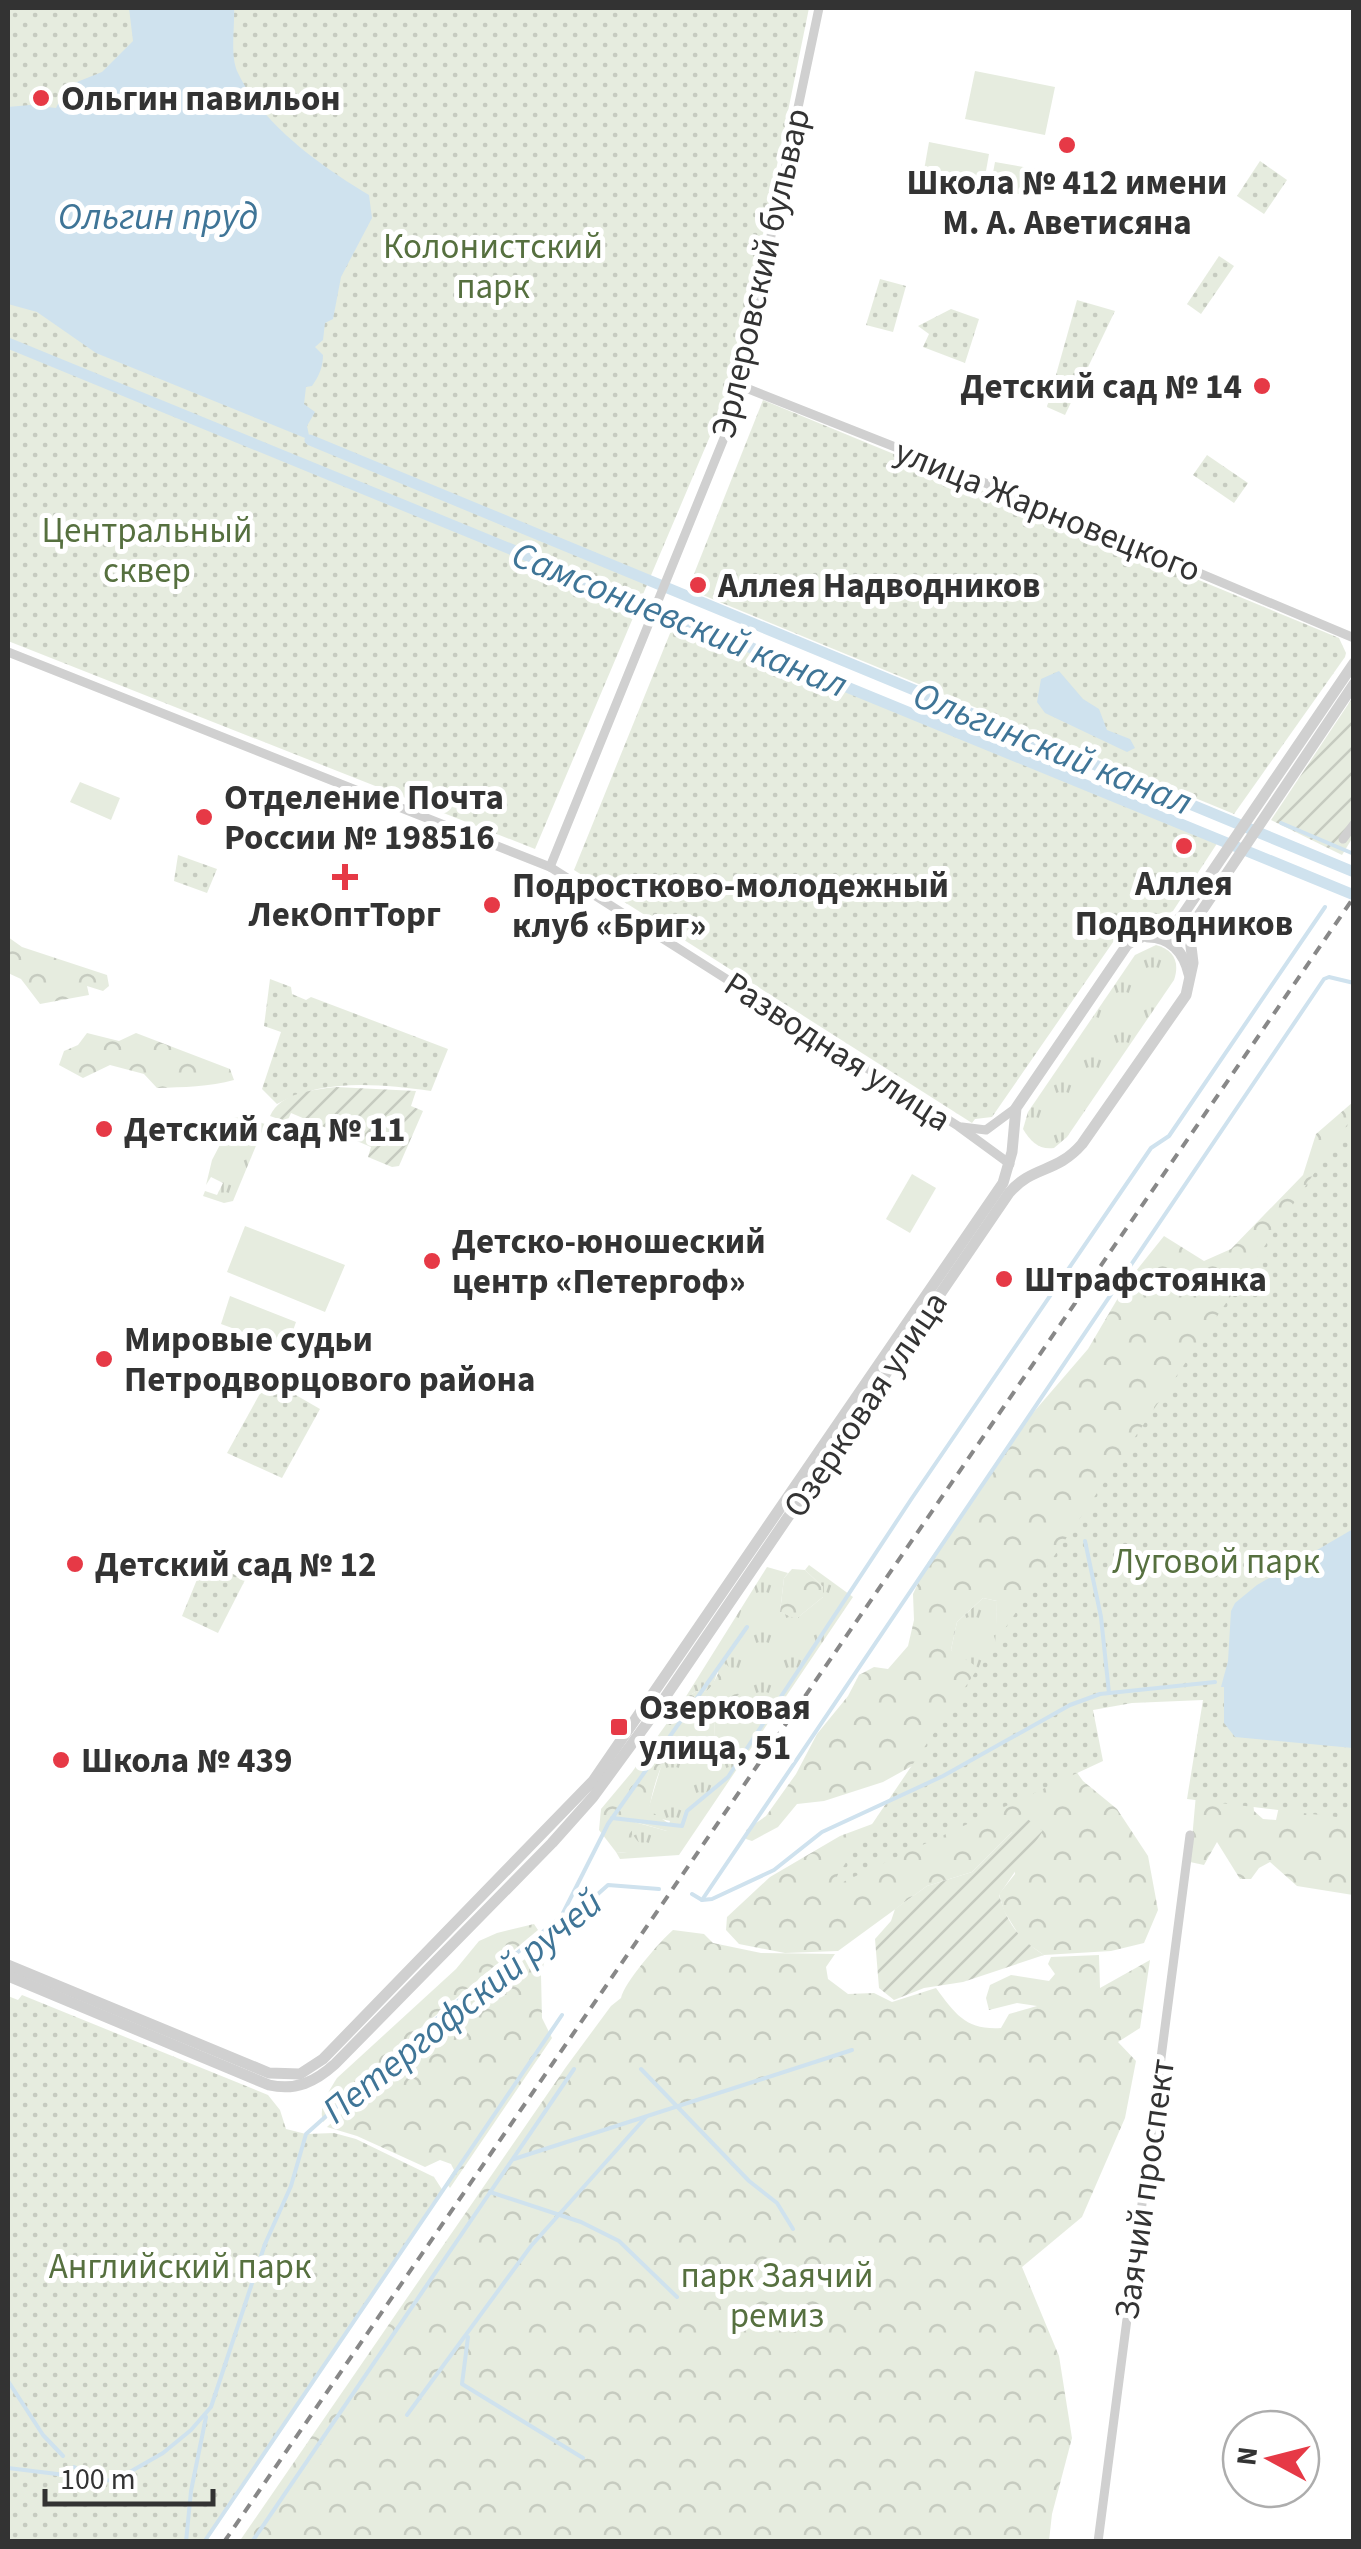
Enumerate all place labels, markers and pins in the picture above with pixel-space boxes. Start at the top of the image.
place label: Ольгин павильон [61,74,341,124]
marker: Ольгин павильон [30,87,52,109]
marker: Школа № 412 имени М. А. Аветисяна [1056,134,1078,156]
place label: Школа № 412 имени М. А. Аветисяна [907,158,1227,248]
place label: Детский сад № 14 [961,362,1242,412]
marker: Детский сад № 14 [1251,375,1273,397]
place label: Аллея Надводников [717,561,1041,611]
marker: Аллея Надводников [687,574,709,596]
place label: Отделение Почта России № 198516 [224,773,504,863]
marker: Отделение Почта России № 198516 [193,806,215,828]
marker: Аллея Подводников [1173,835,1195,857]
place label: Аллея Подводников [1075,859,1293,949]
place label: Подростково-молодежный клуб «Бриг» [512,861,949,951]
marker: ЛекОптТорг [334,866,356,888]
place label: ЛекОптТорг [248,890,441,940]
marker: Подростково-молодежный клуб «Бриг» [481,894,503,916]
place label: Детский сад № 11 [124,1105,405,1155]
marker: Детский сад № 11 [93,1118,115,1140]
place label: Детско-юношеский центр «Петергоф» [452,1217,766,1307]
marker: Детско-юношеский центр «Петергоф» [421,1250,443,1272]
place label: Штрафстоянка [1024,1255,1267,1305]
marker: Штрафстоянка [993,1268,1015,1290]
place label: Мировые судьи Петродворцового района [124,1315,535,1405]
marker: Мировые судьи Петродворцового района [93,1348,115,1370]
place label: Детский сад № 12 [95,1540,376,1590]
marker: Детский сад № 12 [64,1553,86,1575]
place label: Озерковая улица, 51 [639,1683,811,1773]
marker: Озерковая улица, 51 [608,1716,630,1738]
place label: Школа № 439 [81,1736,292,1786]
marker: Школа № 439 [50,1749,72,1771]

